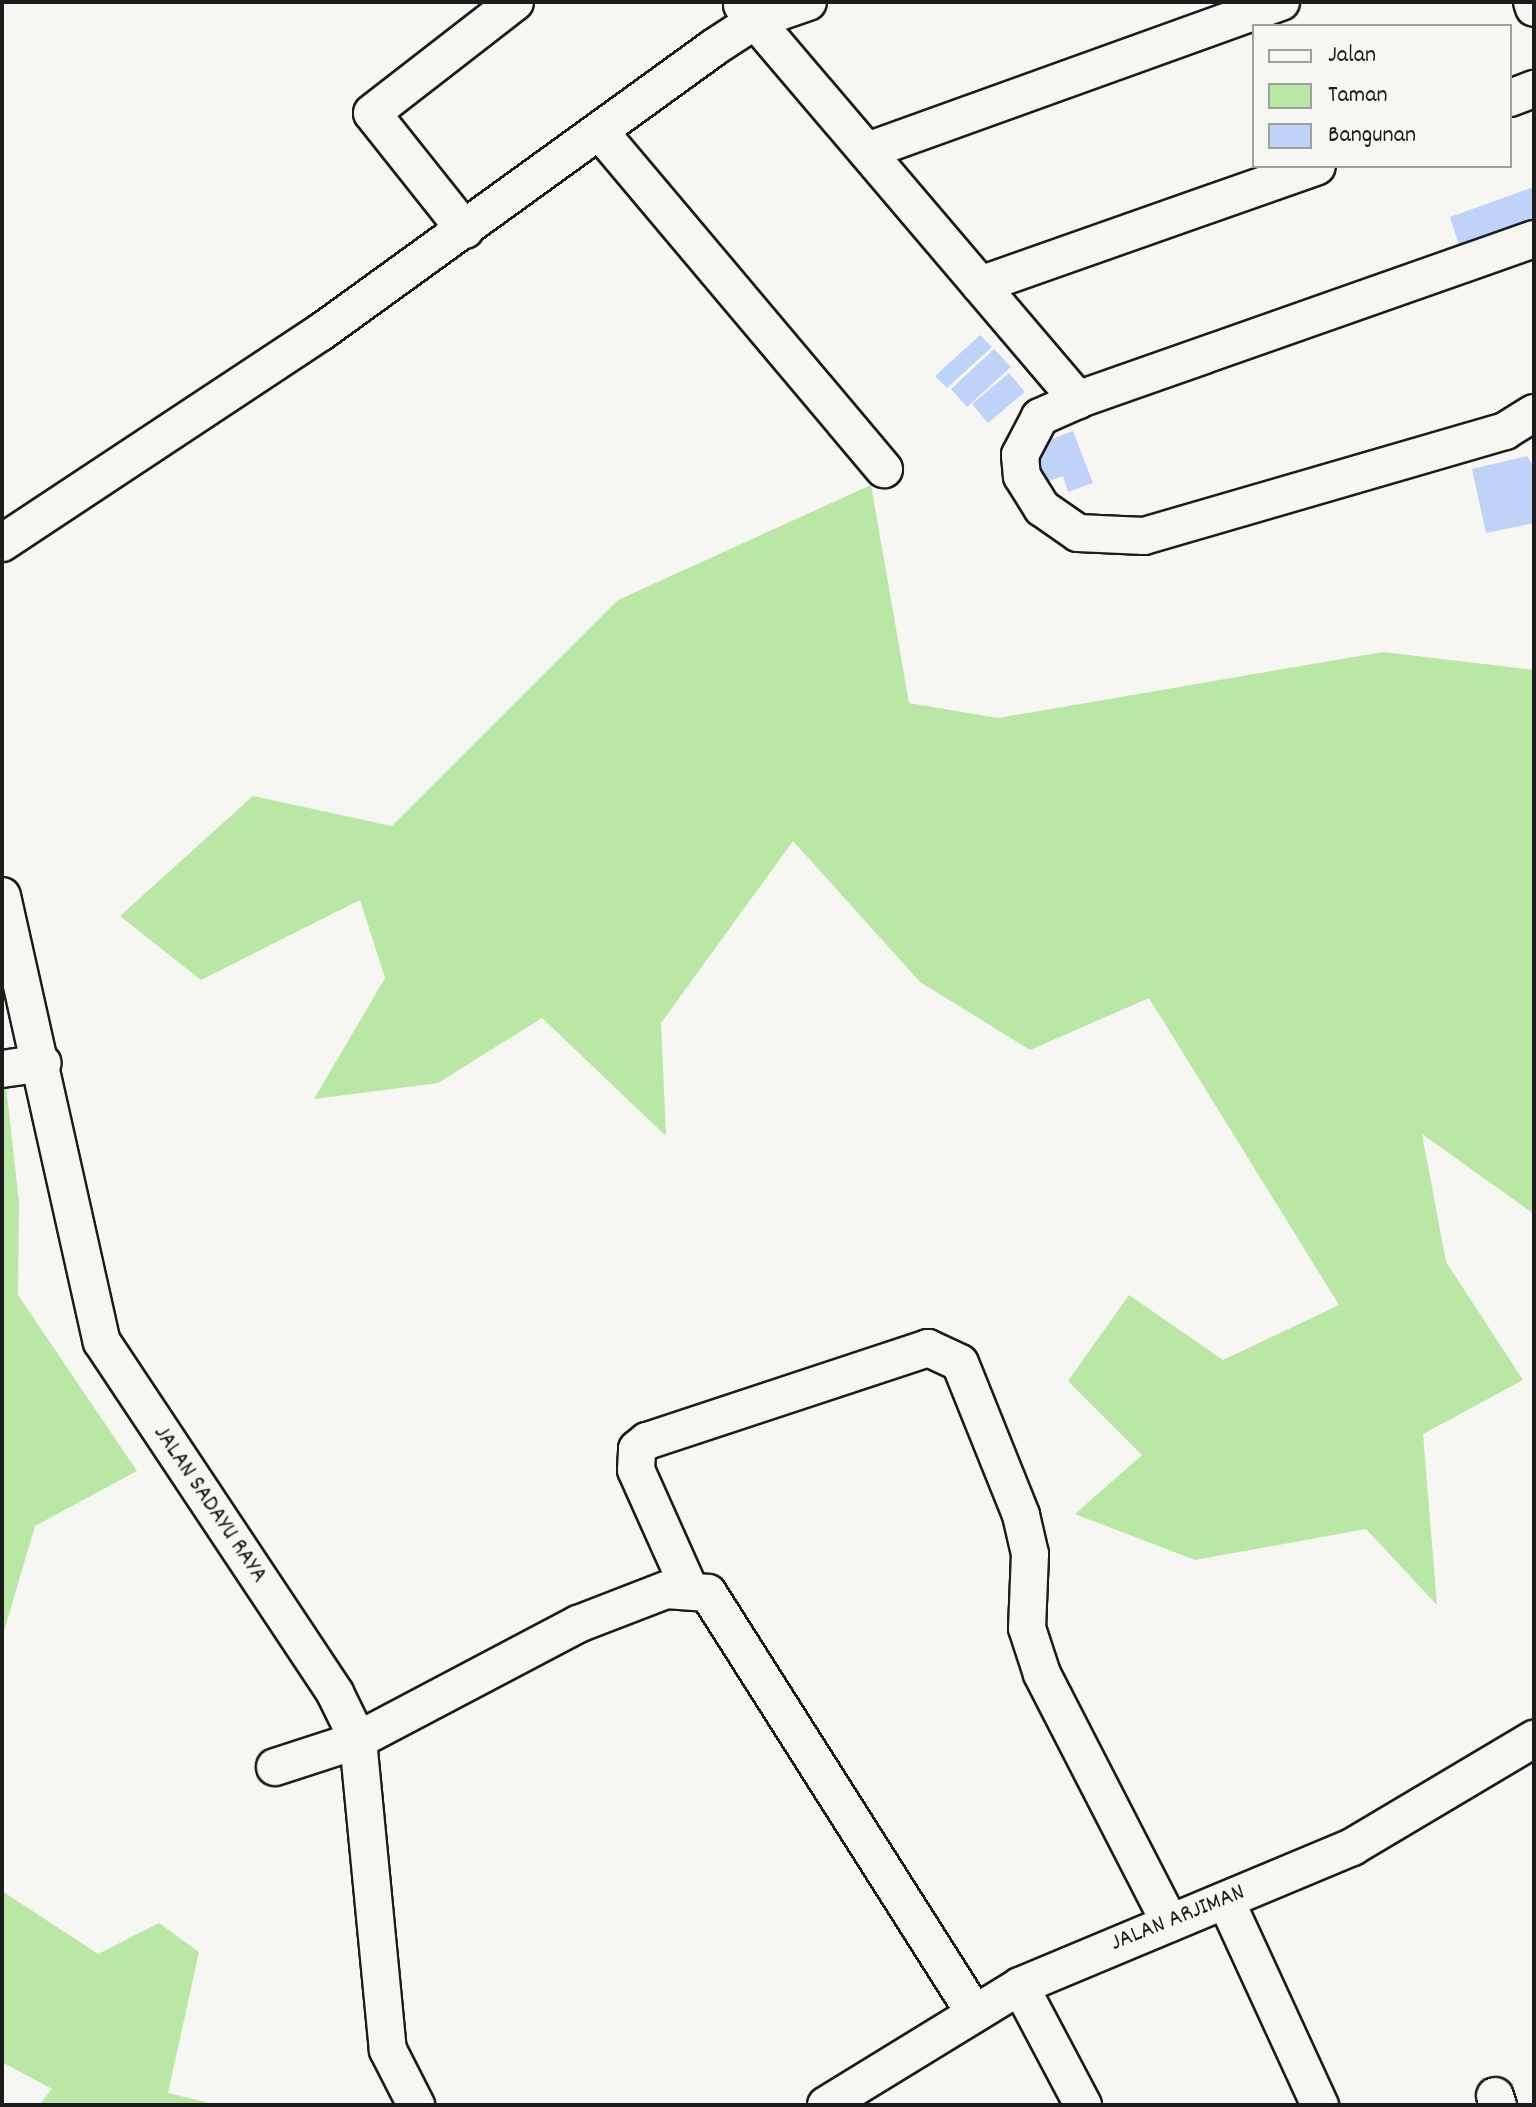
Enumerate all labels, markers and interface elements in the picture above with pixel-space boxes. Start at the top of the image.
legend [1252,24,1512,168]
text: Jalan [1328,39,1376,73]
text: Taman [1328,79,1388,113]
text: Bangunan [1328,119,1416,153]
street label: JALAN SADAYU RAYA [146,1421,272,1589]
street label: JALAN ARJIMAN [1107,1879,1249,1959]

